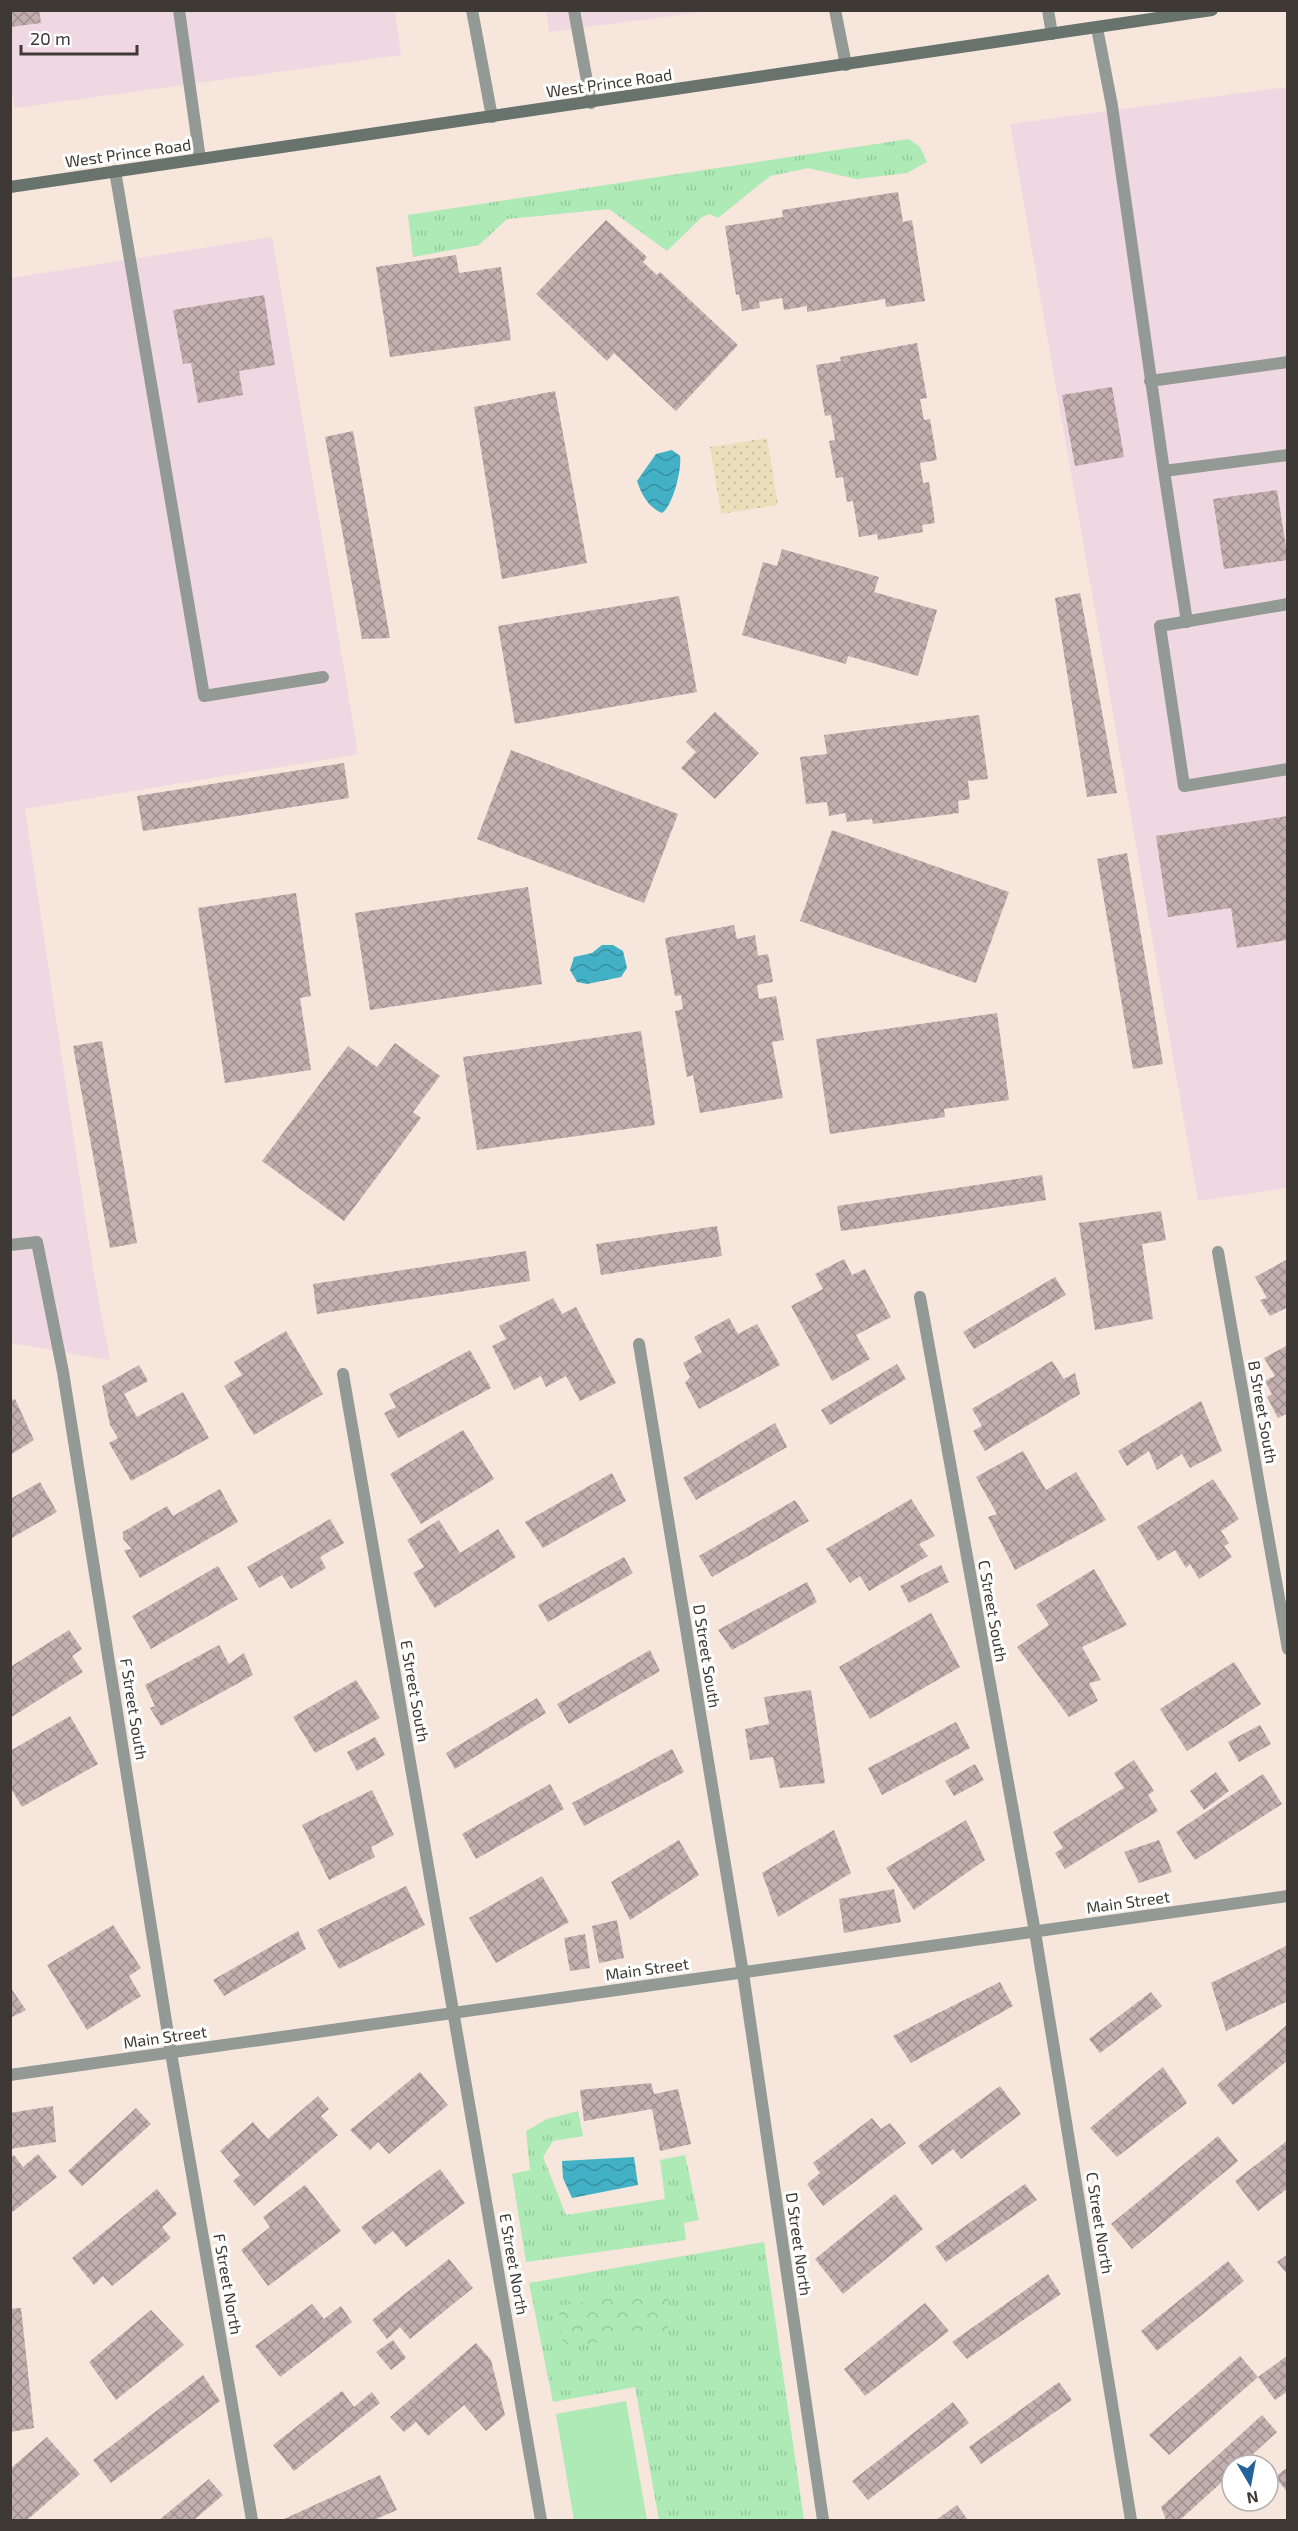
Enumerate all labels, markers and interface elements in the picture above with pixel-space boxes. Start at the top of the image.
scale bar [21,18,136,56]
text: 20 m [30,27,71,49]
street label: West Prince Road [545,64,673,101]
street label: West Prince Road [64,134,192,171]
street label: B Street South [1245,1359,1282,1465]
street label: C Street South [975,1558,1012,1663]
street label: D Street South [690,1603,725,1709]
street label: E Street South [397,1638,434,1743]
street label: F Street South [117,1657,152,1761]
street label: Main Street [1085,1886,1171,1917]
street label: Main Street [604,1953,690,1984]
street label: Main Street [122,2021,208,2052]
street label: C Street North [1083,2171,1118,2275]
street label: D Street North [783,2191,816,2297]
street label: E Street North [496,2212,533,2316]
street label: F Street North [210,2232,247,2336]
north arrow [1220,2453,1280,2513]
text: N [1245,2488,1260,2509]

